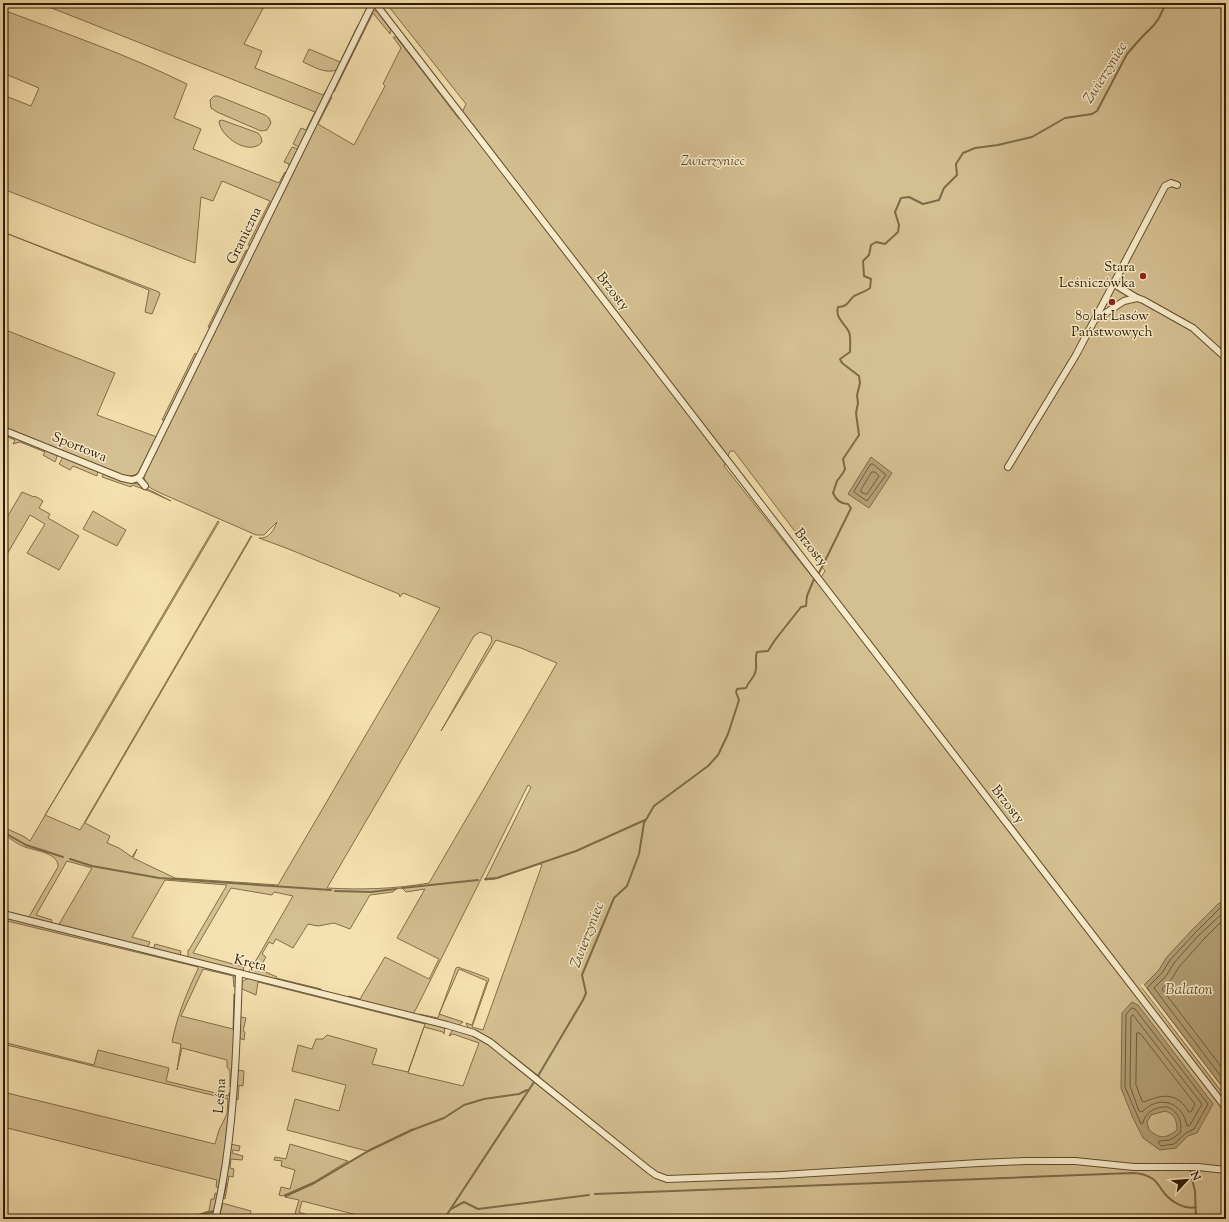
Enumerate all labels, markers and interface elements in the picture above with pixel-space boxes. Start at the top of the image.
water label: Zwierzyniec [1079,38,1133,108]
park label: Zwierzyniec [681,152,746,172]
street label: Graniczna [222,203,268,268]
place label: Stara Leśniczówka [1059,258,1136,294]
street label: Brzosty [590,268,634,316]
marker: Stara Leśniczówka [1138,271,1148,281]
marker: 80 lat Lasów Państwowych [1107,297,1117,307]
place label: 80 lat Lasów Państwowych [1071,307,1153,343]
street label: Sportowa [48,428,110,468]
street label: Brzosty [788,524,832,572]
street label: Brzosty [985,781,1029,829]
water label: Zwierzyniec [566,899,610,971]
street label: Kręta [232,950,269,978]
water label: Balaton [1165,980,1213,1001]
street label: Leśna [210,1077,232,1114]
north arrow [1167,1160,1207,1200]
text: N [1186,1168,1204,1184]

